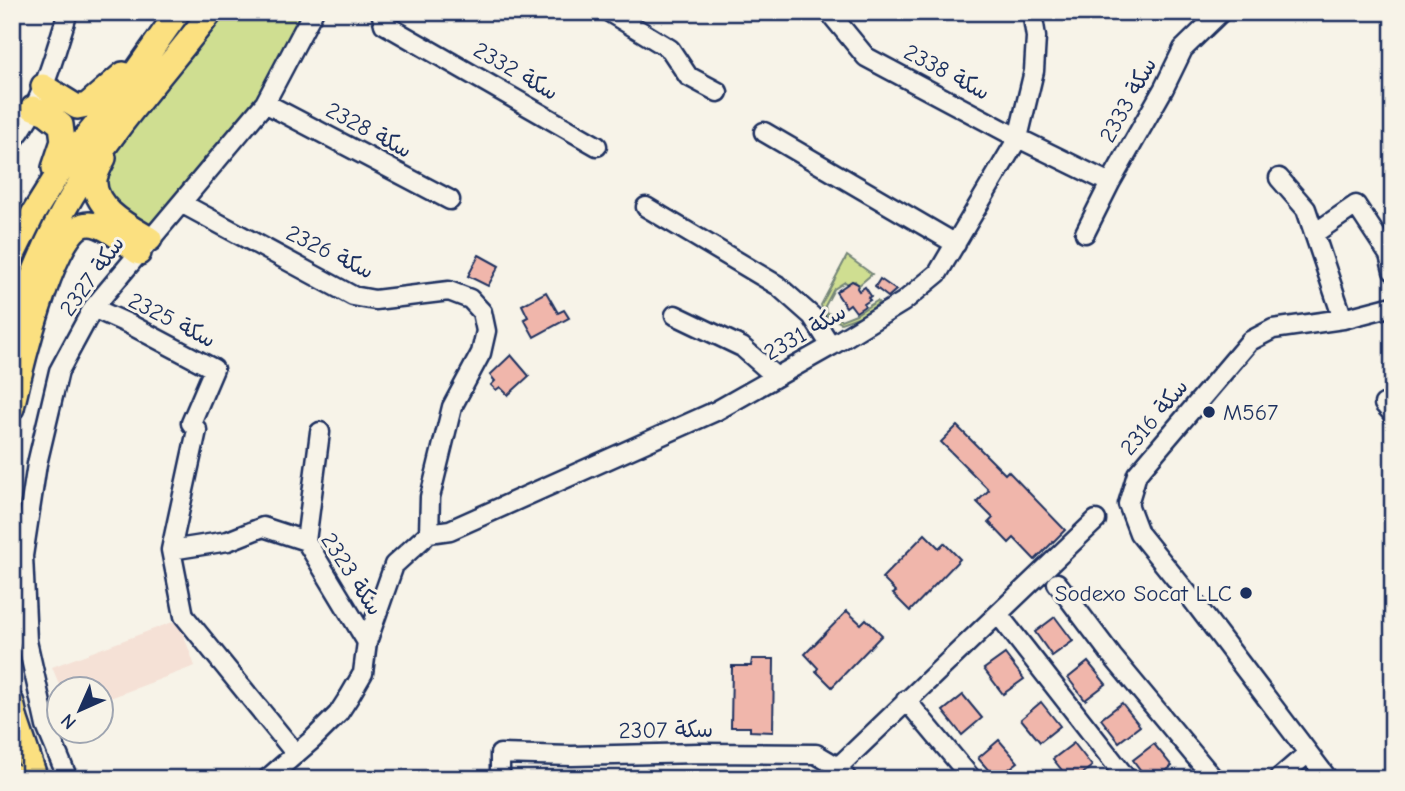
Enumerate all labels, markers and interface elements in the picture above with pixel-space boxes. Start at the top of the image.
street label: سكة 2332 [469,36,563,106]
street label: سكة 2338 [900,38,994,106]
street label: سكة 2333 [1094,53,1162,147]
street label: سكة 2328 [321,96,417,164]
street label: سكة 2326 [282,219,378,285]
street label: سكة 2327 [54,231,130,321]
street label: سكة 2325 [124,287,220,353]
street label: سكة 2331 [759,298,851,366]
street label: 2316 سكة [1114,373,1194,461]
place label: M567 [1223,399,1278,426]
marker: M567 [1201,404,1217,420]
street label: سكة 2323 [315,527,389,621]
place label: Sodexo Socat LLC [1055,580,1232,607]
marker: Sodexo Socat LLC [1238,585,1254,601]
north arrow [46,676,116,746]
text: N [57,709,81,733]
street label: سكة 2307 [618,716,714,744]

